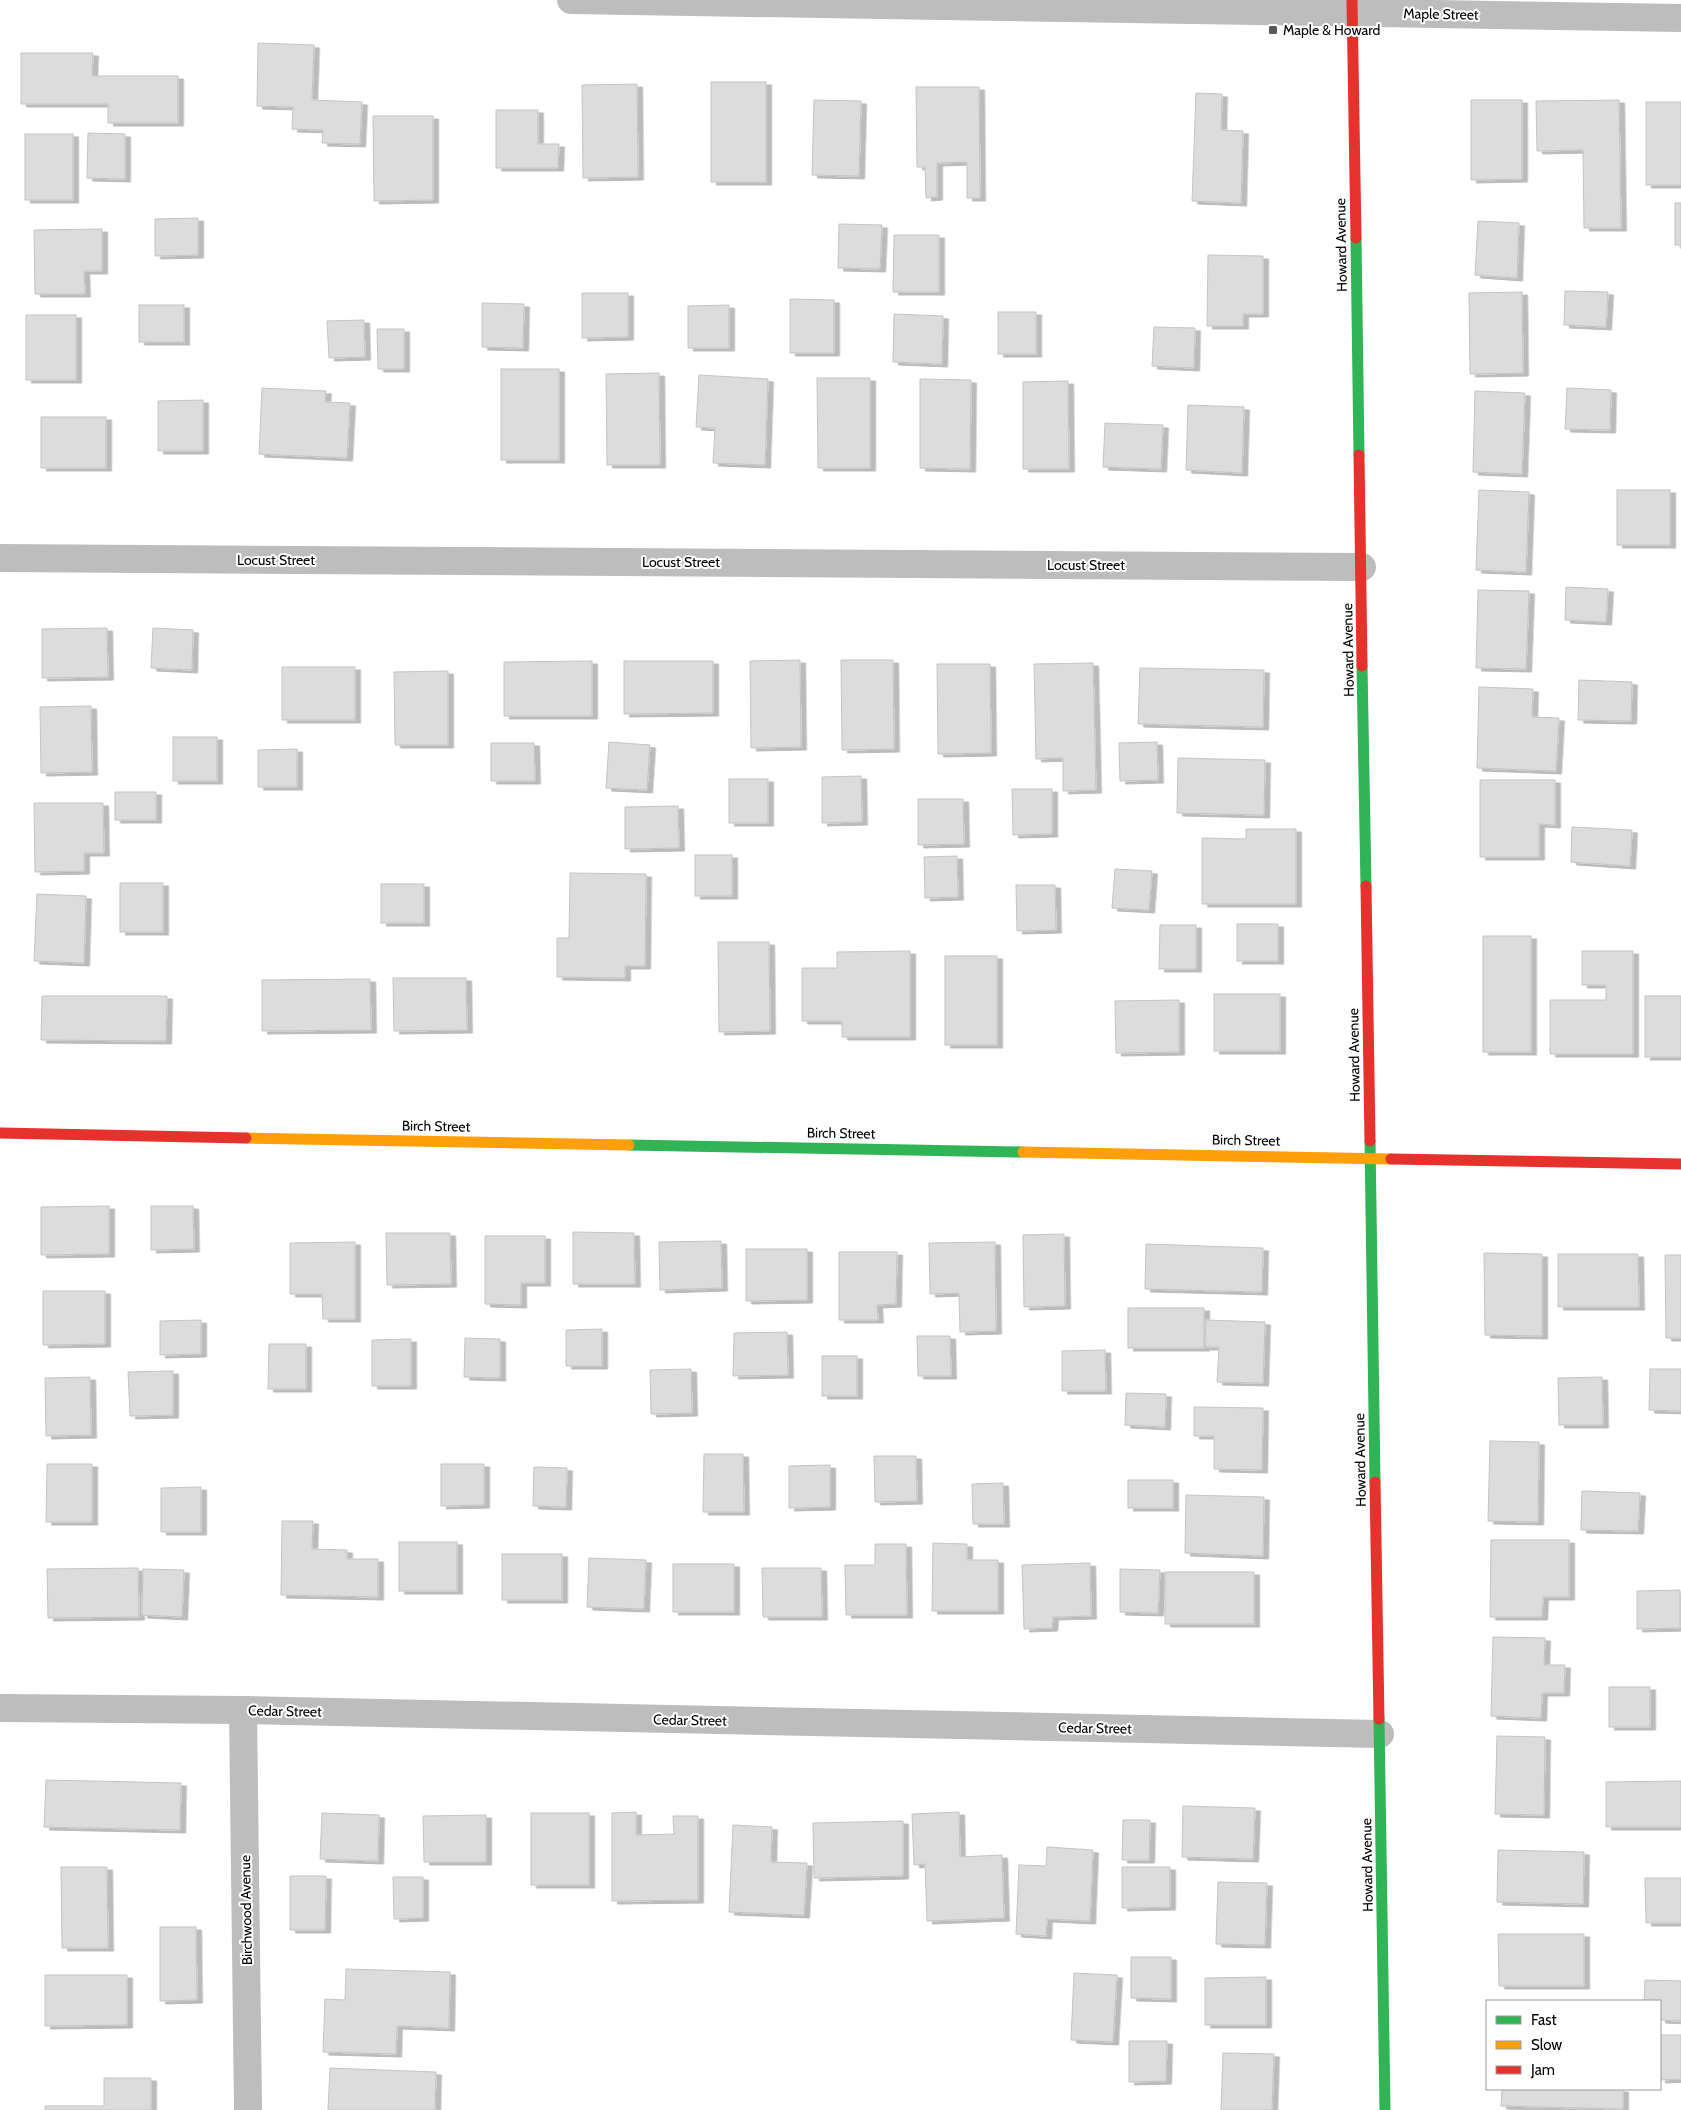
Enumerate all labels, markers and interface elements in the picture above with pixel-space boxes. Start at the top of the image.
street label: Maple Street [1403,4,1479,24]
place label: Maple & Howard [1283,21,1380,39]
marker: Maple & Howard [1267,24,1279,36]
street label: Howard Avenue [1331,198,1351,292]
street label: Locust Street [237,551,315,569]
street label: Locust Street [642,553,720,571]
street label: Locust Street [1047,556,1125,574]
street label: Howard Avenue [1338,603,1358,697]
street label: Howard Avenue [1344,1008,1364,1102]
street label: Birch Street [402,1116,471,1136]
street label: Birch Street [807,1123,876,1143]
street label: Birch Street [1212,1130,1281,1150]
street label: Howard Avenue [1350,1413,1370,1507]
street label: Cedar Street [248,1701,322,1721]
street label: Cedar Street [653,1710,727,1730]
street label: Cedar Street [1058,1718,1132,1738]
street label: Howard Avenue [1357,1818,1377,1912]
street label: Birchwood Avenue [236,1855,256,1965]
legend [1486,2000,1661,2090]
text: Fast [1531,2011,1556,2029]
text: Slow [1531,2036,1562,2054]
text: Jam [1530,2061,1555,2079]

